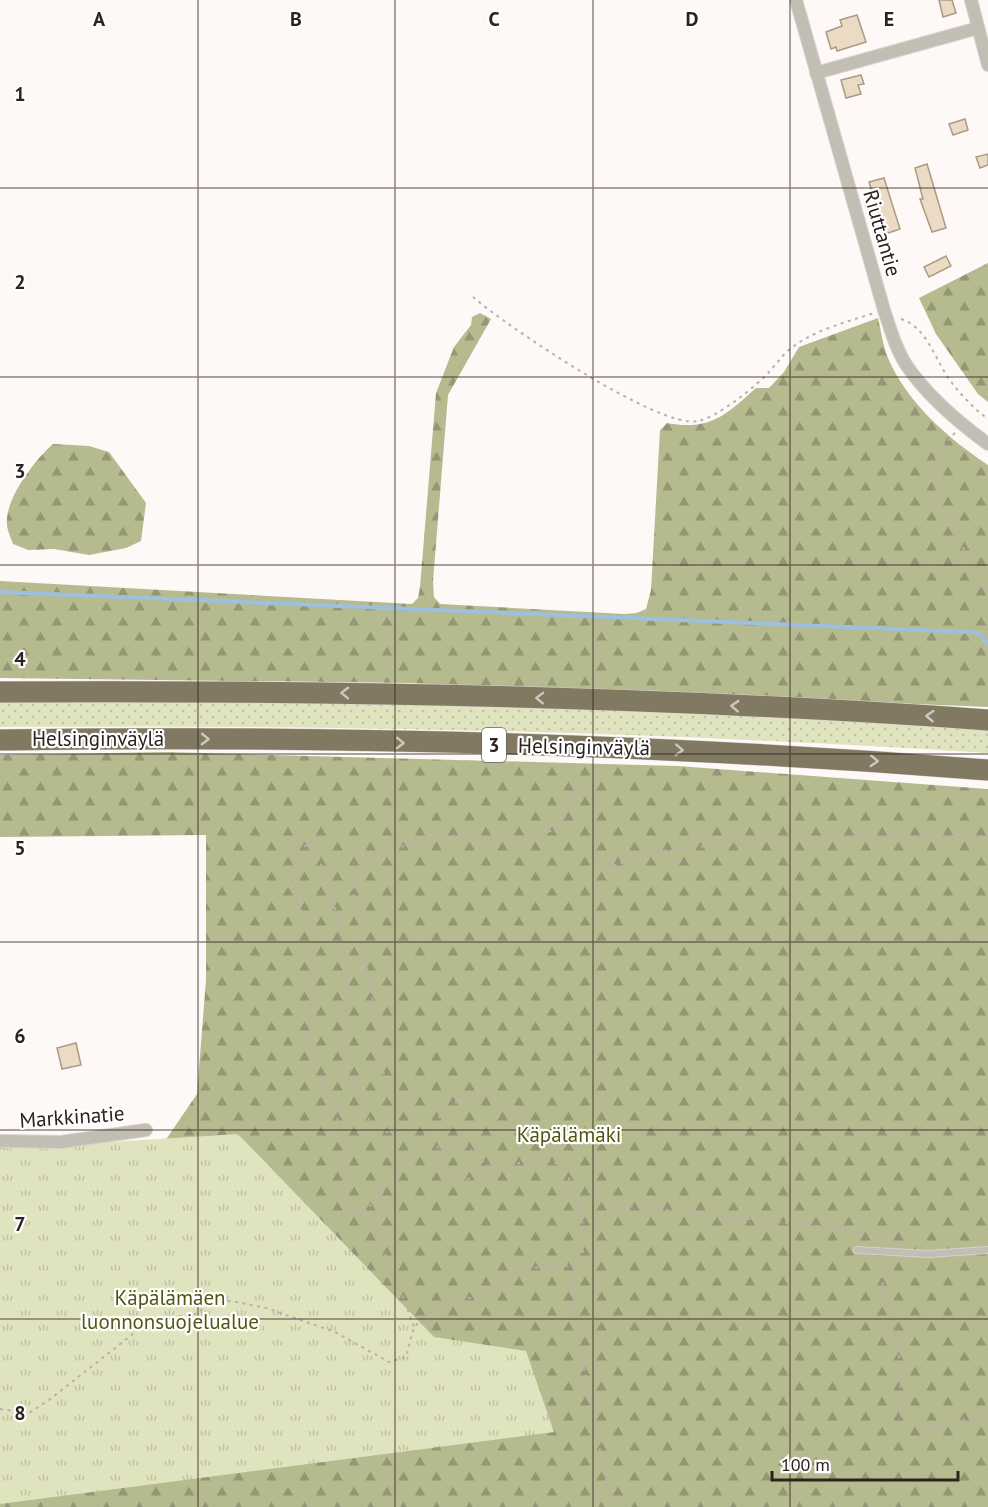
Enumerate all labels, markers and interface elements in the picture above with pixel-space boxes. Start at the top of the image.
text: A [93,6,106,32]
text: B [290,6,302,32]
text: C [488,6,500,32]
text: D [686,6,699,32]
text: E [884,6,894,32]
text: 1 [14,81,26,107]
street label: Riuttantie [857,186,908,279]
text: 2 [14,269,26,295]
text: 3 [14,458,26,484]
text: 4 [14,646,26,672]
one-way arrow [341,687,350,699]
one-way arrow [536,692,545,705]
one-way arrow [730,700,739,713]
one-way arrow [925,709,934,722]
street label: Helsinginväylä [32,725,164,752]
road number: 3 [482,728,506,762]
one-way arrow [201,732,210,745]
street label: Helsinginväylä [518,732,650,761]
one-way arrow [396,736,405,749]
one-way arrow [675,743,684,756]
one-way arrow [870,755,879,768]
text: 5 [14,835,26,861]
text: 6 [14,1023,26,1049]
street label: Markkinatie [19,1099,125,1134]
park label: Käpälämäki [517,1121,621,1148]
text: 7 [14,1211,26,1237]
park label: Käpälämäen luonnonsuojelualue [81,1284,259,1335]
text: 8 [14,1400,26,1426]
scale bar [772,1444,958,1482]
text: 100 m [781,1453,830,1476]

